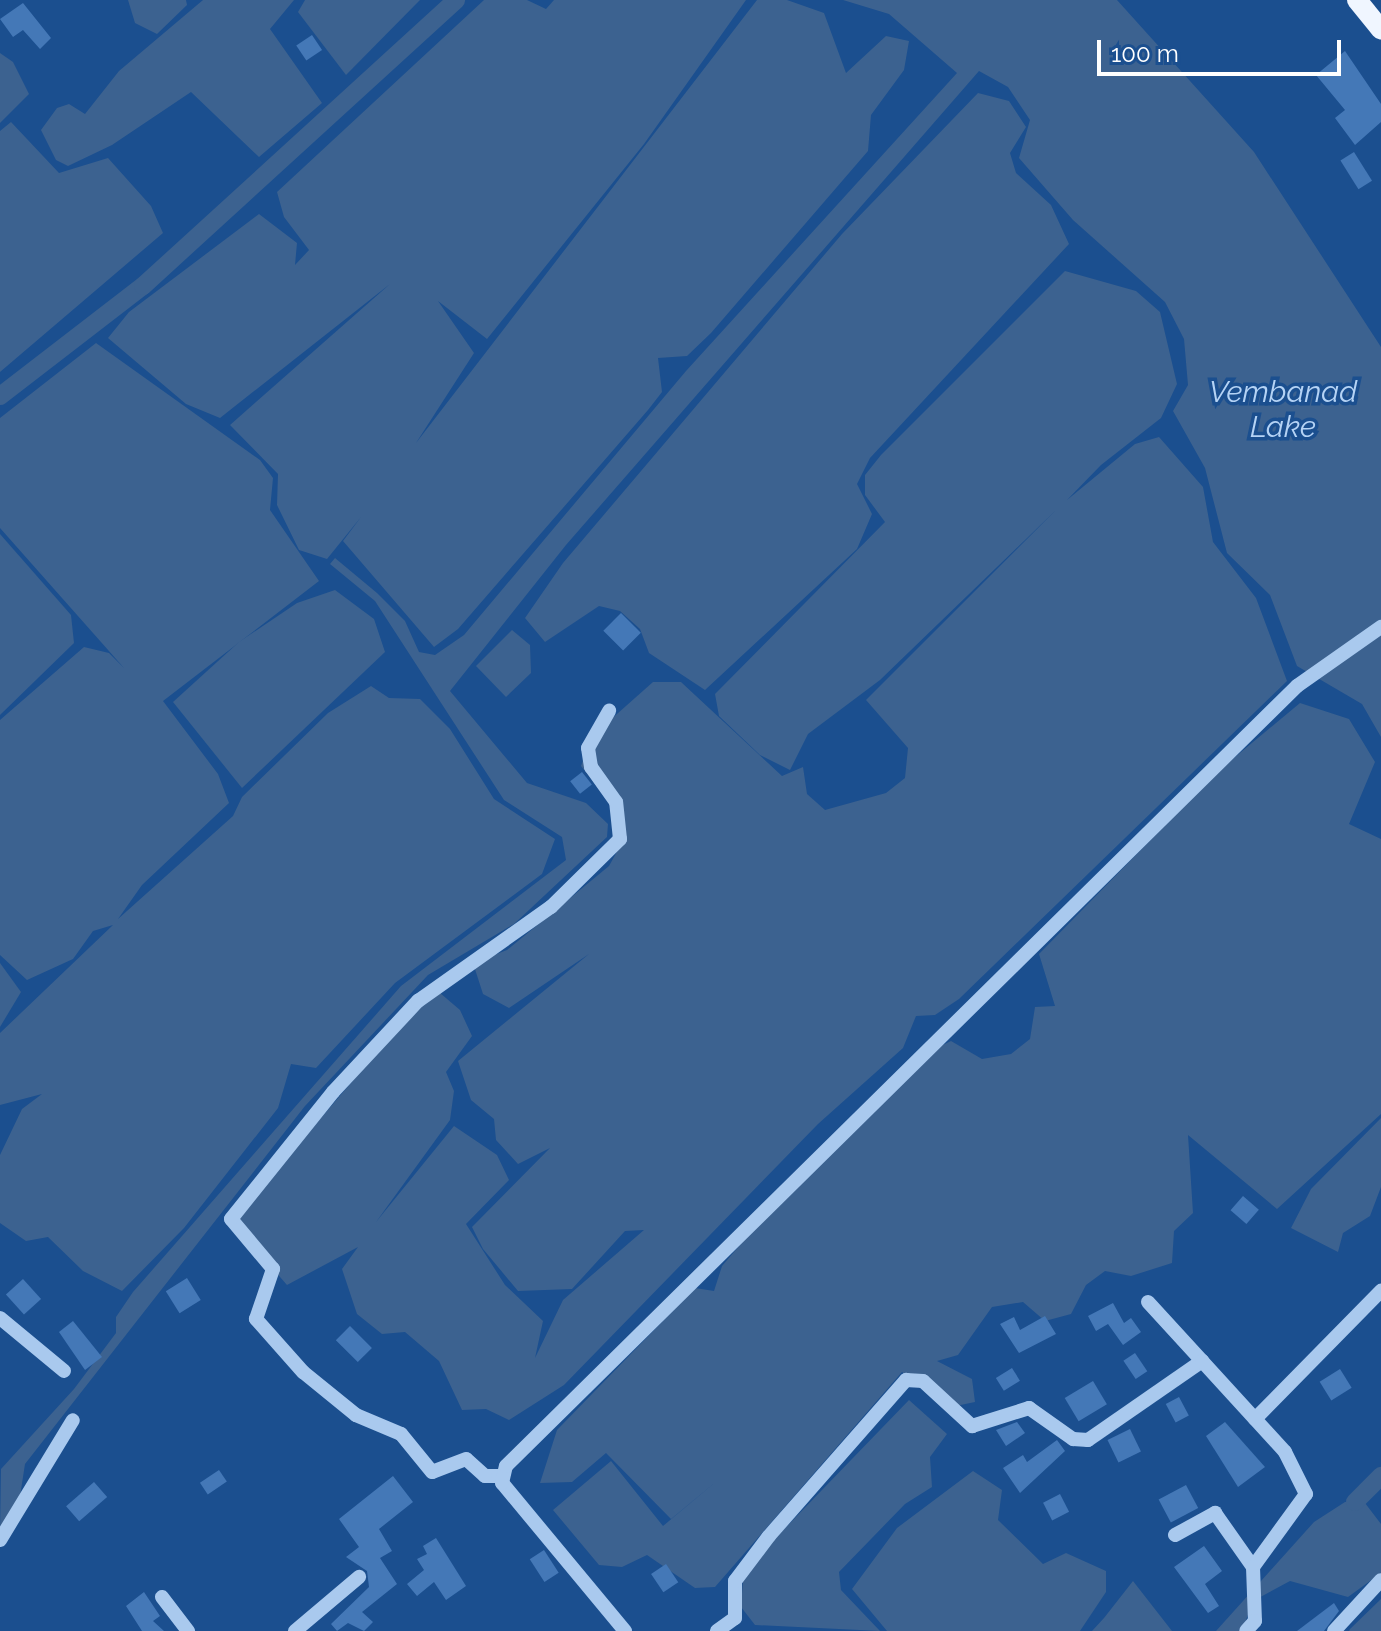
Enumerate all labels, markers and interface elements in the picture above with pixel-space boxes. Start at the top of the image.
scale bar [1101,24,1345,74]
text: 100 m [1111,39,1179,68]
water label: Vembanad Lake [1209,374,1357,444]

